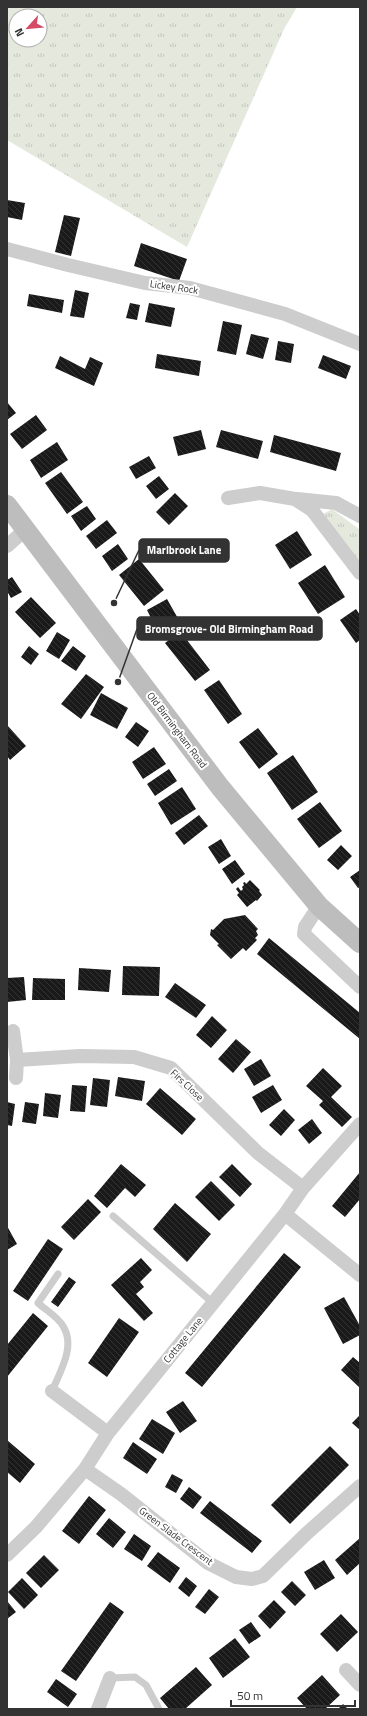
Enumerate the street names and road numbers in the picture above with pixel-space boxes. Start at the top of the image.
street label: Lickey Rock [149,276,199,298]
street label: Old Birmingham Road [143,689,211,771]
street label: Firs Close [167,1066,207,1104]
street label: Cottage Lane [160,1314,206,1366]
street label: Green Slade Crescent [136,1503,216,1569]

